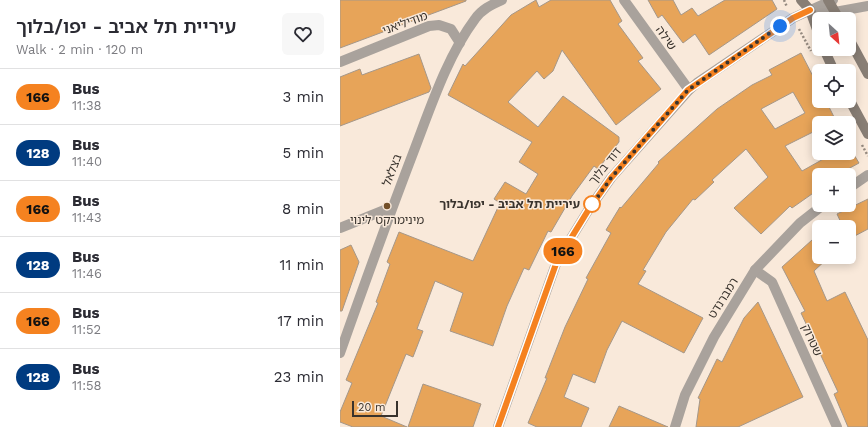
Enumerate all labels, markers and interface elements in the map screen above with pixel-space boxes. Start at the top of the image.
street label: מודיליאני [381,8,429,38]
north arrow [812,12,856,56]
map controls [812,12,856,264]
button: heart [282,13,324,55]
text: עיריית תל אביב - יפו/בלוך [16,15,236,38]
your location [770,16,790,36]
street label: שילה [653,23,679,53]
text: Walk · 2 min · 120 m [16,42,143,57]
button: locate [812,64,856,108]
text: Bus [72,80,100,98]
text: 3 min [283,88,324,106]
text: 166 [26,89,50,105]
text: 11:38 [72,98,102,113]
button: layers [812,116,856,160]
text: Bus [72,136,100,154]
text: 5 min [283,144,324,162]
street label: דוד בלוך [586,144,625,188]
text: 128 [26,145,50,161]
street label: בצלאל [379,152,405,188]
text: 11:40 [72,154,102,169]
button: + [812,168,856,212]
text: Bus [72,192,100,210]
marker: עיריית תל אביב - יפו/בלוך [583,195,601,213]
place label: עיריית תל אביב - יפו/בלוך [439,197,580,211]
text: 8 min [282,200,324,218]
text: 166 [26,201,50,217]
marker: מינימרקט לינוי [382,201,392,211]
text: 11:43 [72,210,102,225]
place label: מינימרקט לינוי [350,213,424,227]
button: − [812,220,856,264]
line badge: 166 [540,238,586,264]
text: 166 [551,243,575,259]
text: Bus [72,248,100,266]
text: 11 min [280,256,324,274]
text: 128 [26,257,50,273]
text: 11:46 [72,266,102,281]
street label: רמברנדט [705,275,741,321]
text: Bus [72,304,100,322]
text: 17 min [277,312,324,330]
text: 166 [26,313,50,329]
text: 11:52 [72,322,101,337]
street label: שטרוק [799,322,825,358]
text: Bus [72,360,100,378]
text: 23 min [274,368,324,386]
text: 128 [26,369,50,385]
text: 11:58 [72,378,102,393]
scale bar [352,399,398,418]
text: 20 m [358,401,386,414]

